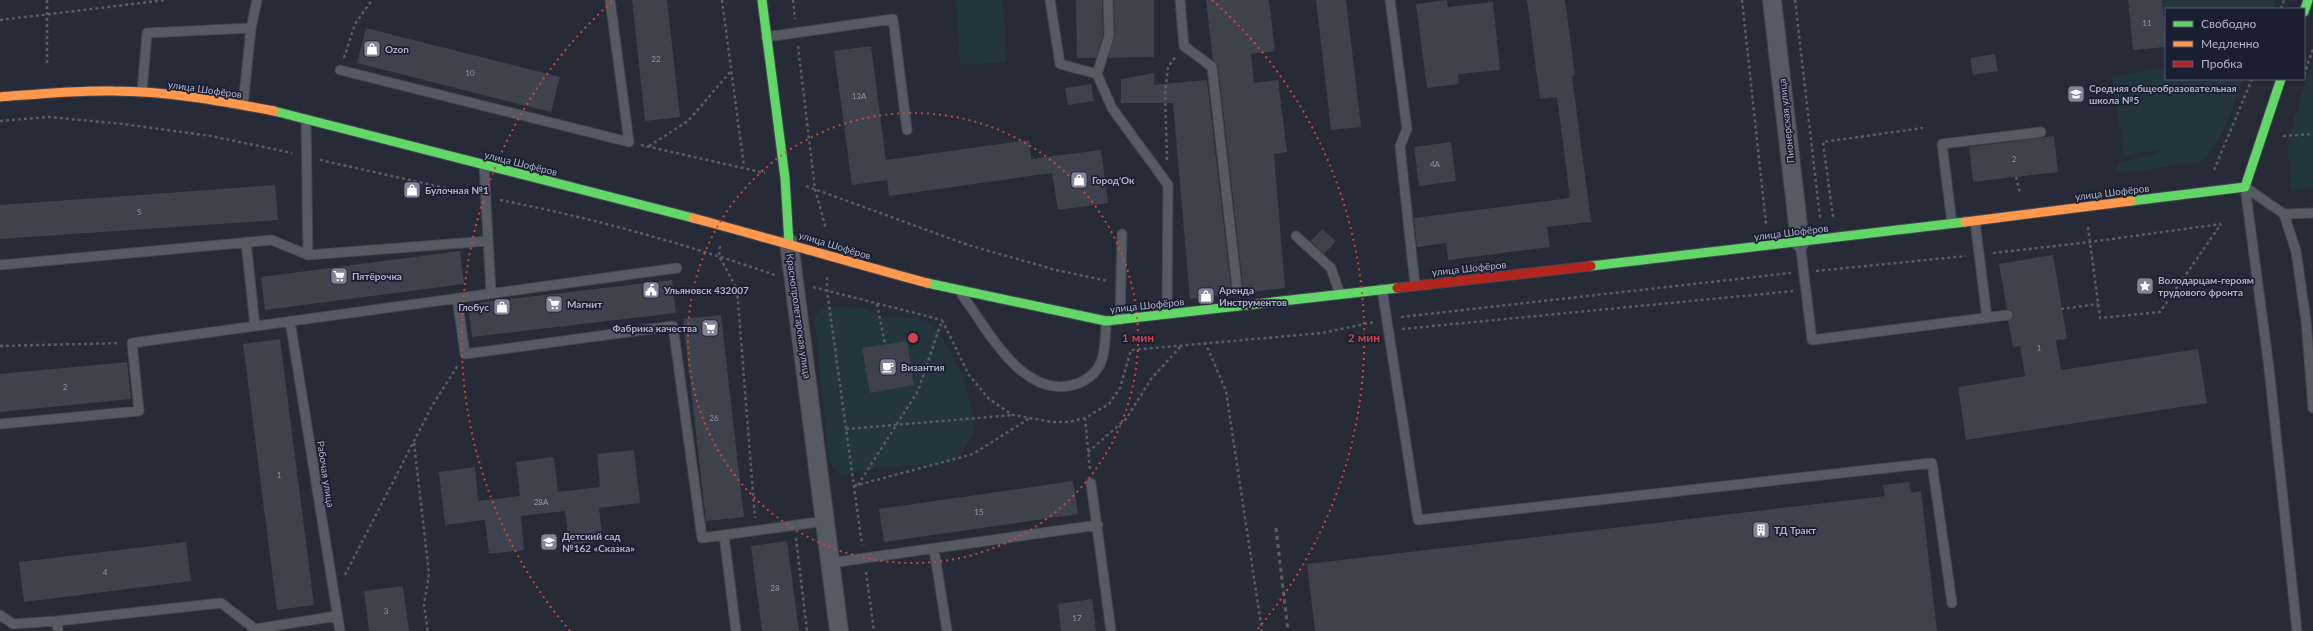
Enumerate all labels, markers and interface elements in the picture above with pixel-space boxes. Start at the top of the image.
legend [2165,8,2305,80]
text: Свободно [2201,16,2257,31]
house number: 11 [2142,18,2152,28]
text: Медленно [2201,36,2260,51]
shop icon: Ozon [362,39,382,59]
place label: Ozon [385,43,409,55]
house number: 22 [651,54,661,64]
text: Пробка [2201,56,2242,71]
house number: 10 [465,68,475,78]
street label: улица Шофёров [167,78,243,100]
street label: Пионерская улица [1776,78,1796,164]
place label: Средняя общеобразовательная школа №5 [2089,82,2237,106]
school or university icon: Средняя общеобразовательная школа №5 [2066,84,2086,104]
house number: 13А [852,91,867,101]
street label: улица Шофёров [483,148,559,178]
house number: 2 [2012,154,2017,164]
house number: 4А [1430,159,1441,169]
shop icon: Город'Ок [1069,170,1089,190]
place label: Город'Ок [1092,174,1135,186]
shop icon: Булочная №1 [402,180,422,200]
street label: улица Шофёров [2074,181,2150,203]
place label: Булочная №1 [425,184,489,196]
house number: 5 [137,207,142,217]
street label: улица Шофёров [1753,221,1829,243]
street label: улица Шофёров [798,228,873,262]
street label: Краснопролетарская улица [784,253,814,379]
street label: улица Шофёров [1431,258,1507,278]
supermarket icon: Пятёрочка [329,266,349,286]
place label: Пятёрочка [352,270,402,282]
place label: Володарцам-героям трудового фронта [2158,274,2254,298]
place icon: Володарцам-героям трудового фронта [2135,276,2155,296]
public building icon: Ульяновск 432007 [641,280,661,300]
place label: Ульяновск 432007 [663,284,749,296]
place label: Аренда Инструментов [1218,284,1287,308]
shop icon: Аренда Инструментов [1196,286,1216,306]
supermarket icon: Магнит [544,294,564,314]
street label: улица Шофёров [1109,295,1185,315]
shop icon: Глобус [492,297,512,317]
place label: Магнит [567,298,603,310]
place label: Глобус [458,301,489,313]
supermarket icon: Фабрика качества [700,318,720,338]
place label: Фабрика качества [613,322,697,334]
text: 1 мин [1122,330,1154,345]
text: 2 мин [1348,330,1380,345]
centre of rings [906,331,920,345]
house number: 1 [2037,343,2042,353]
cafe icon: Византия [878,357,898,377]
place label: Византия [901,361,945,373]
house number: 2 [63,382,68,392]
house number: 26 [709,413,719,423]
street label: Рабочая улица [315,440,337,508]
house number: 1 [277,470,282,480]
house number: 28А [534,497,549,507]
house number: 15 [974,507,984,517]
building icon: ТД Тракт [1751,520,1771,540]
place label: ТД Тракт [1774,524,1817,536]
place label: Детский сад №162 «Сказка» [562,530,635,554]
school or university icon: Детский сад №162 «Сказка» [539,532,559,552]
house number: 4 [103,567,108,577]
house number: 28 [770,583,780,593]
house number: 3 [384,606,389,616]
house number: 17 [1072,613,1082,623]

